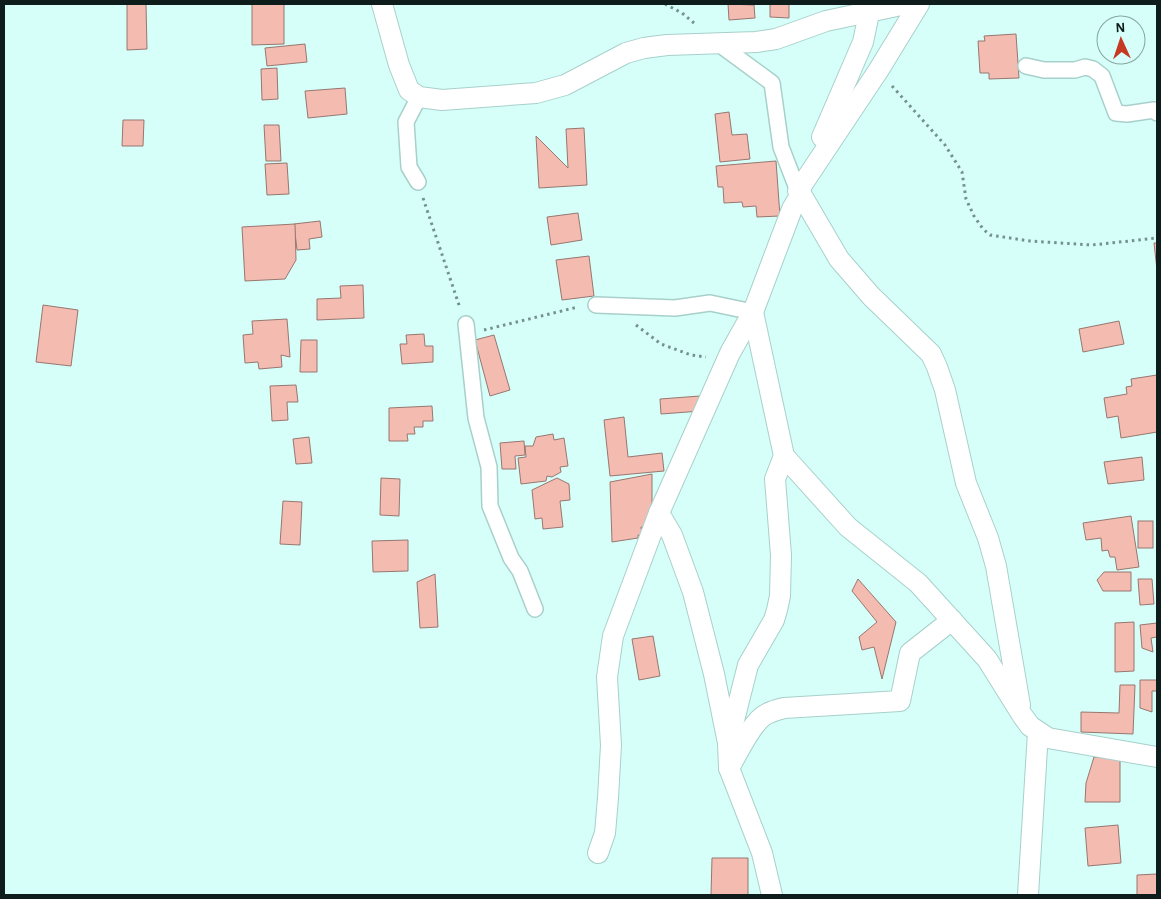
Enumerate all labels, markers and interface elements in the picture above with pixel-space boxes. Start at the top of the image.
north arrow [1096,15,1146,65]
text: N [1115,21,1126,35]

